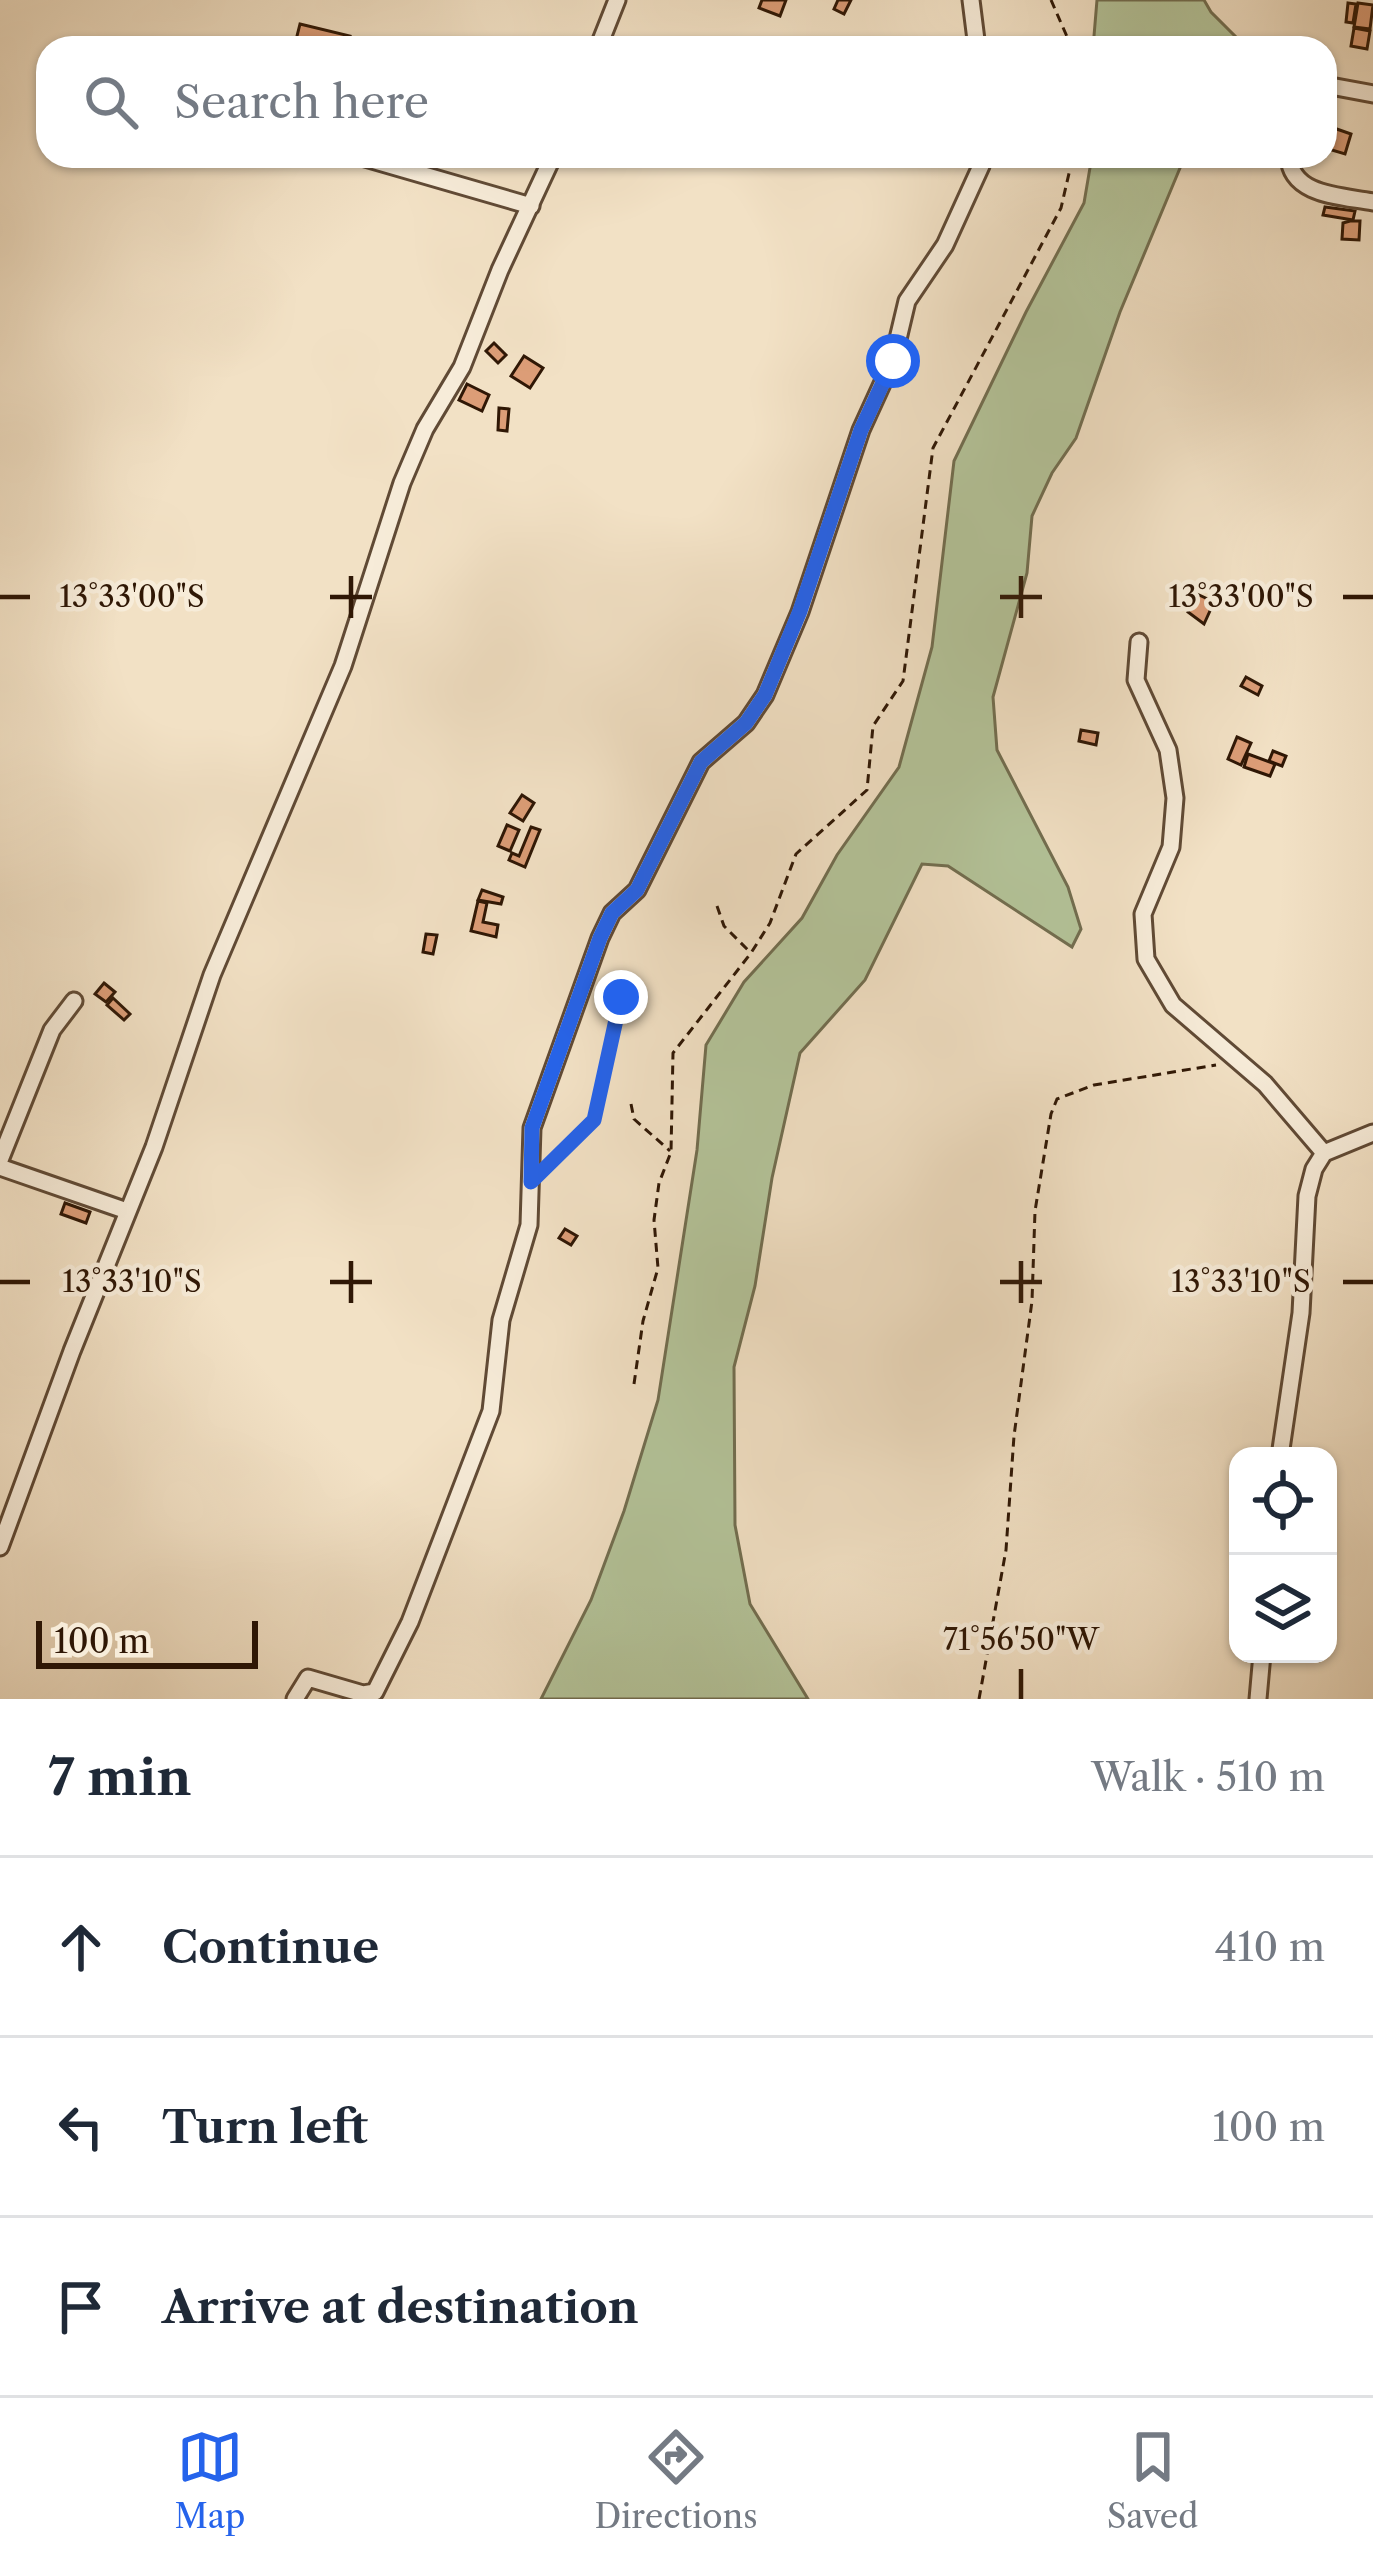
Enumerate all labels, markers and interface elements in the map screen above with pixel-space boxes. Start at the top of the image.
search box [36,36,1337,168]
icon: search [78,69,144,135]
text: Search here [174,74,429,130]
route start [866,334,920,388]
text: 13°33'00"S [59,578,205,615]
text: 13°33'00"S [1168,578,1314,615]
route end [594,970,648,1024]
text: 13°33'10"S [62,1263,202,1300]
text: 13°33'10"S [1171,1263,1311,1300]
map controls [1229,1447,1337,1663]
button: locate [1229,1447,1337,1555]
button: layers [1229,1555,1337,1663]
scale bar [36,1615,258,1668]
text: 100 m [54,1621,149,1662]
text: 71°56'50"W [943,1621,1100,1658]
text: 7 min [48,1746,191,1808]
text: Walk · 510 m [1091,1753,1325,1801]
icon: ahead [48,1914,114,1980]
text: Continue [162,1919,379,1975]
text: 410 m [1215,1923,1325,1971]
icon: left [48,2094,114,2160]
text: Turn left [162,2099,368,2155]
text: 100 m [1212,2103,1325,2151]
icon: arrive [48,2274,114,2340]
text: Arrive at destination [162,2279,639,2335]
tab: Map [175,2424,245,2537]
tab: Directions [595,2424,758,2537]
tab: Saved [1107,2424,1198,2537]

